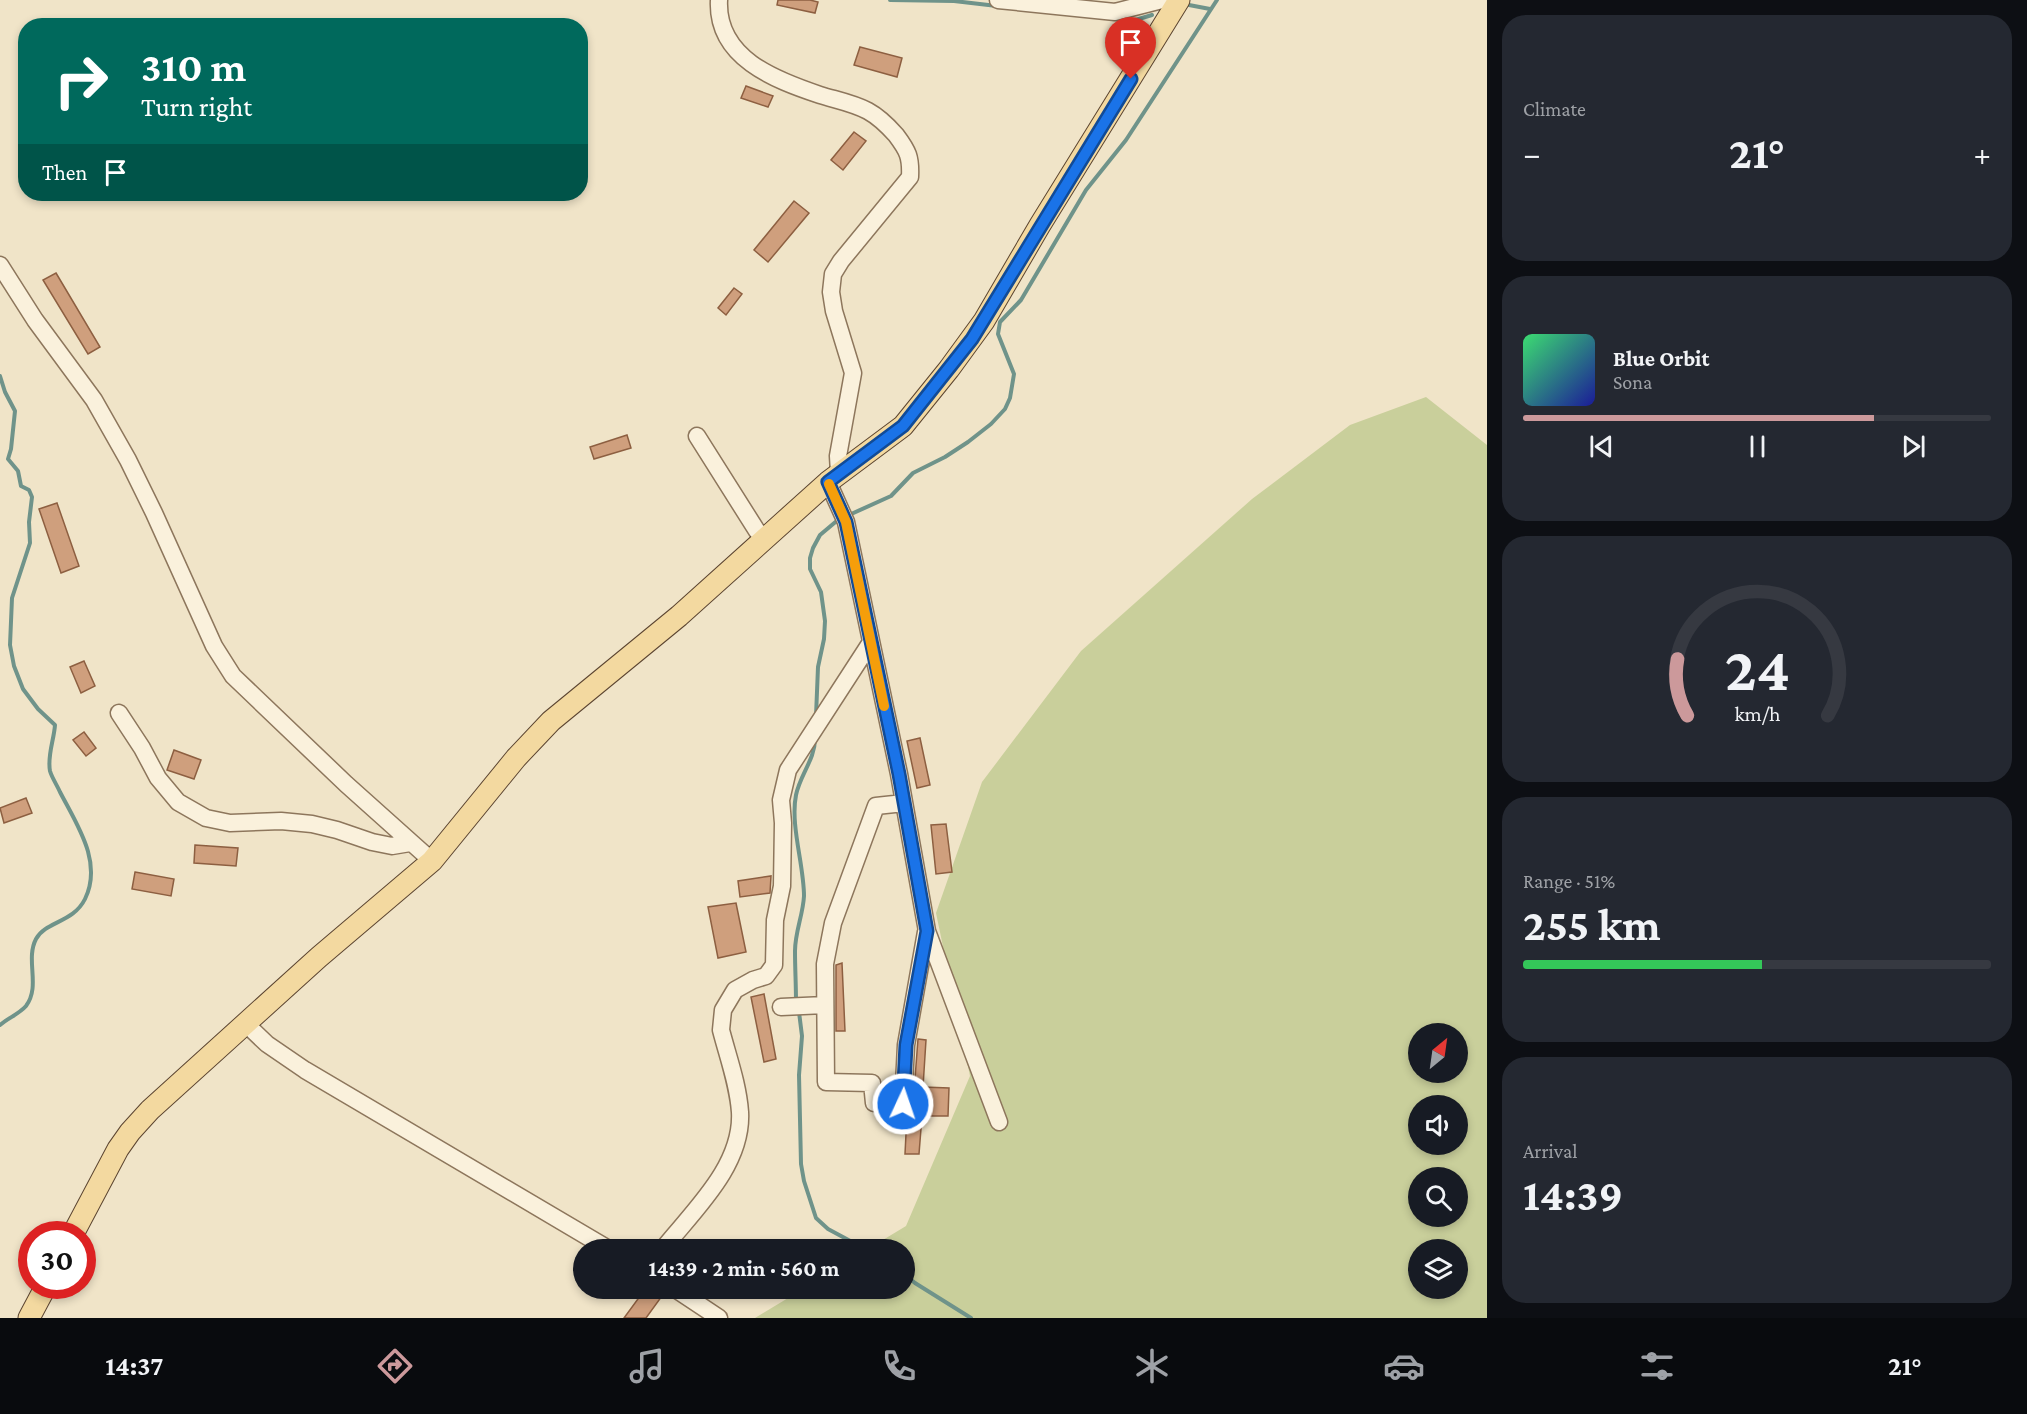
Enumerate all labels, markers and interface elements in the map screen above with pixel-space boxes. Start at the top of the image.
pin [1105,17,1156,79]
icon: arrive [1114,26,1147,59]
icon: right [42,42,120,120]
text: 310 m [141,43,246,90]
text: Turn right [141,92,252,122]
text: Climate [1523,98,1586,120]
text: 21° [1729,128,1785,178]
text: − [1523,135,1540,172]
text: + [1974,135,1991,172]
icon: arrive [99,156,132,189]
text: Then [42,160,87,185]
text: Blue Orbit [1613,346,1709,371]
text: Sona [1613,371,1652,393]
icon: previous [1585,430,1618,463]
icon: pause [1741,430,1774,463]
icon: next [1897,430,1930,463]
text: 24 [1724,634,1790,703]
text: km/h [1734,702,1781,726]
text: Range · 51% [1523,870,1615,892]
text: 255 km [1523,900,1661,950]
north arrow [1408,1023,1468,1083]
map controls [1408,1023,1468,1299]
position arrow [871,1072,935,1136]
button: sound [1408,1095,1468,1155]
text: Arrival [1523,1140,1577,1162]
button: search [1408,1167,1468,1227]
text: 14:39 [1523,1170,1623,1220]
speed limit sign: 30 [18,1221,96,1299]
button: layers [1408,1239,1468,1299]
text: 14:39 · 2 min · 560 m [649,1256,839,1281]
icon: directions [374,1345,416,1387]
icon: music [626,1345,668,1387]
icon: phone [878,1345,920,1387]
icon: climate [1131,1345,1173,1387]
icon: car [1383,1345,1425,1387]
icon: filters [1636,1345,1678,1387]
text: 14:37 [105,1351,163,1381]
text: 21° [1888,1351,1922,1381]

